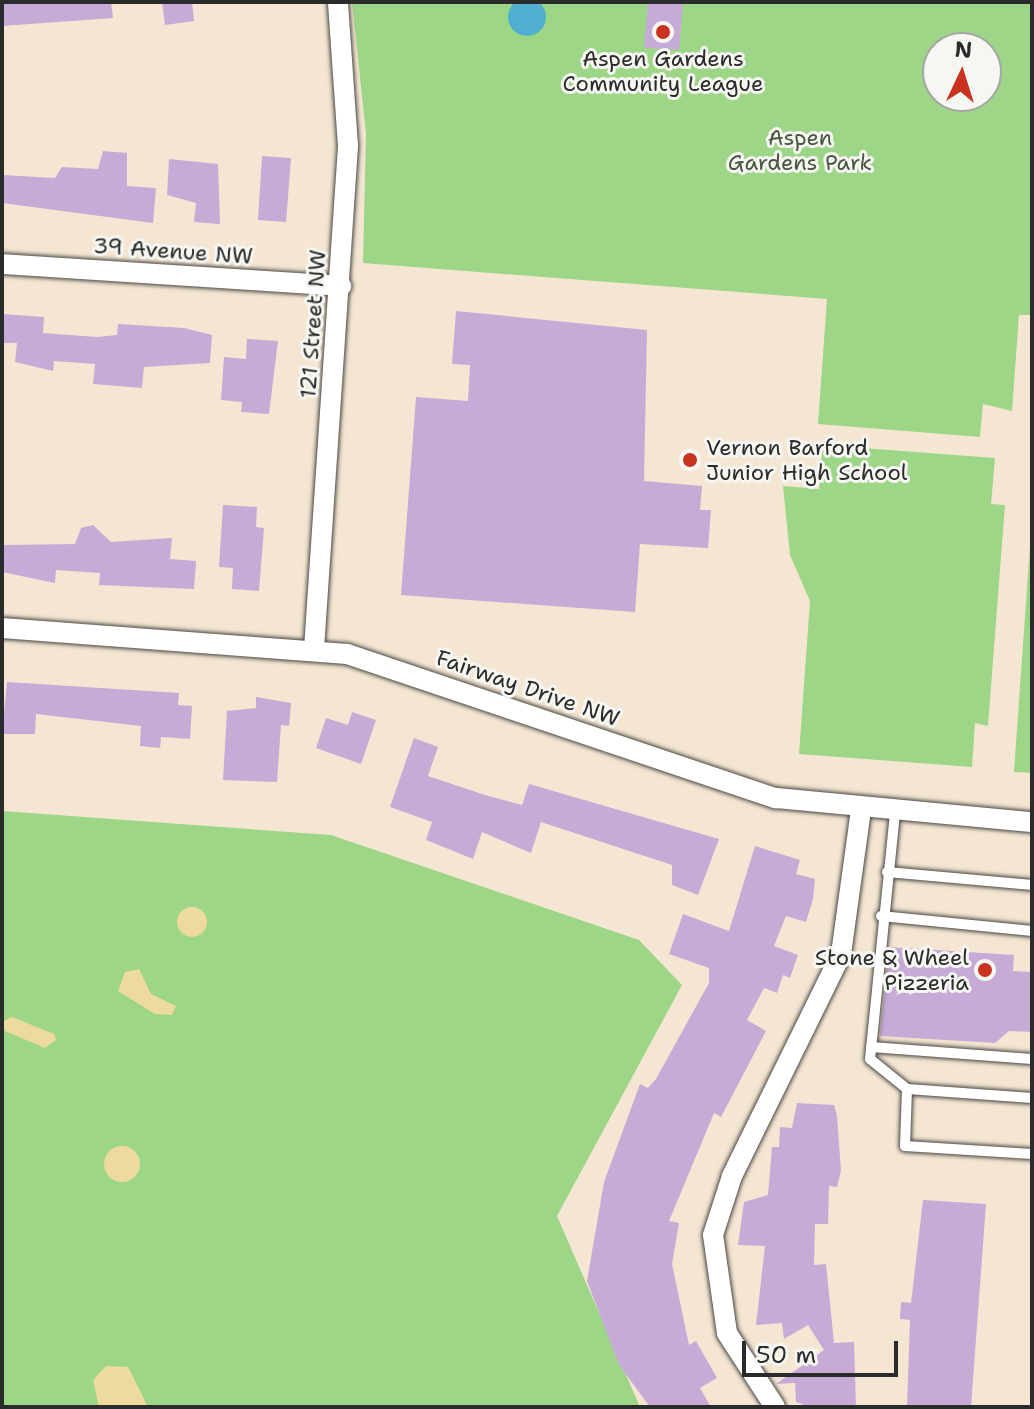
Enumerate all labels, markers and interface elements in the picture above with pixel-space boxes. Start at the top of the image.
marker: Aspen Gardens Community League [654,23,672,41]
north arrow [922,32,1002,112]
text: N [954,34,973,65]
place label: Aspen Gardens Community League [563,45,763,96]
park label: Aspen Gardens Park [728,124,872,176]
street label: 39 Avenue NW [92,232,254,270]
street label: 121 Street NW [295,249,331,399]
place label: Vernon Barford Junior High School [706,434,907,486]
marker: Vernon Barford Junior High School [681,451,699,469]
street label: Fairway Drive NW [433,644,623,732]
place label: Stone & Wheel Pizzeria [815,944,969,996]
marker: Stone & Wheel Pizzeria [976,961,994,979]
scale bar [746,1325,902,1375]
text: 50 m [756,1339,816,1371]

